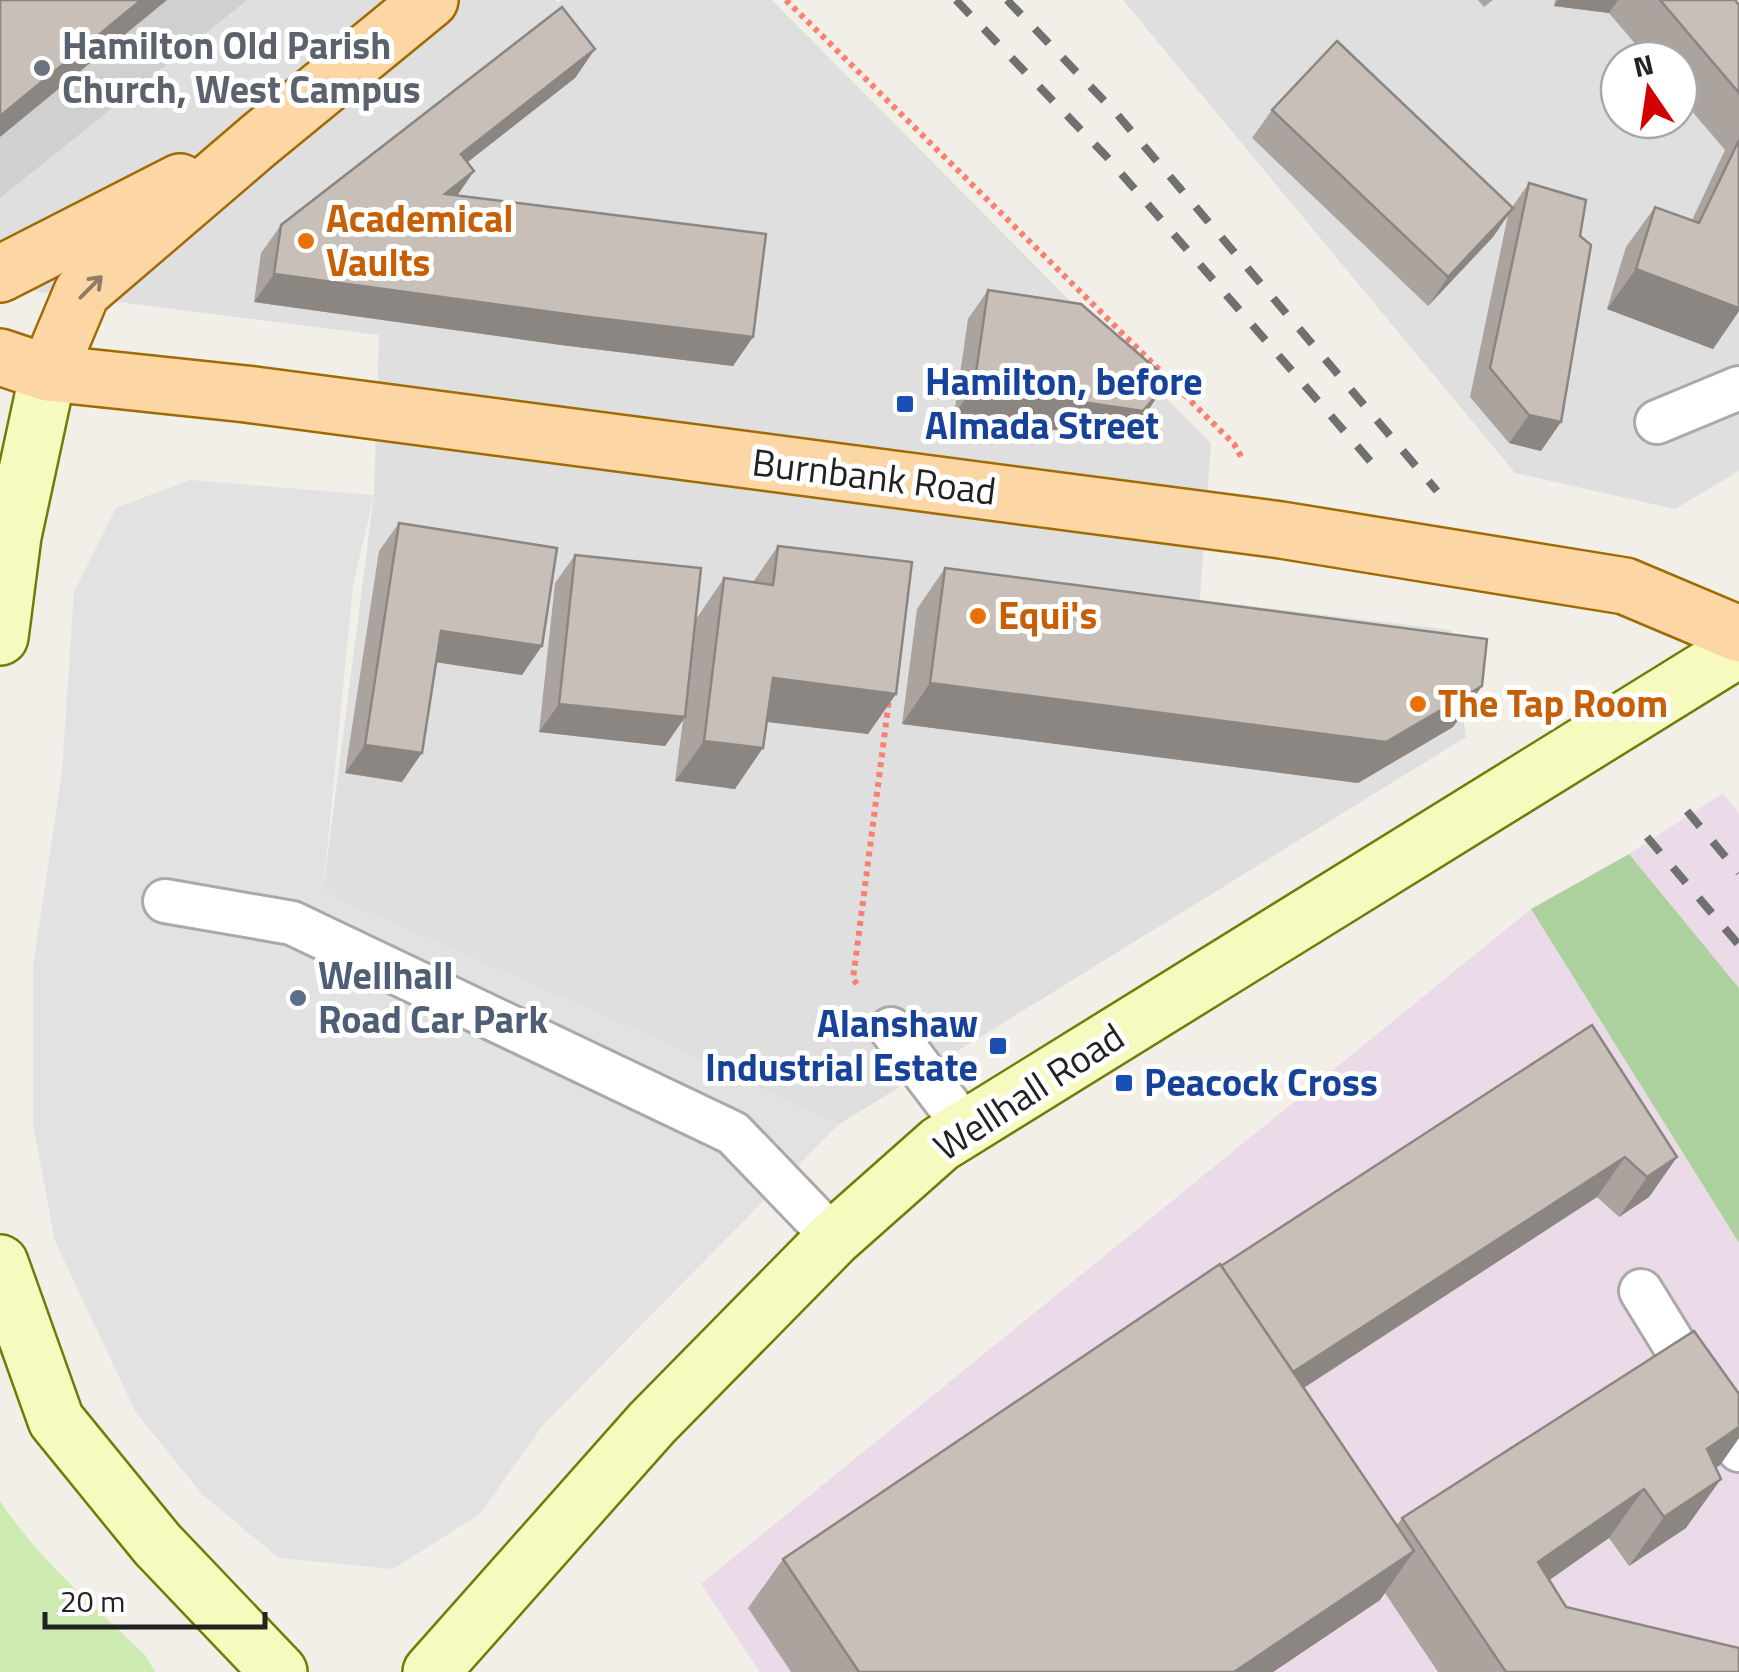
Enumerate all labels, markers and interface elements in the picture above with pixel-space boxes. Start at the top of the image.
place label: Hamilton Old Parish Church, West Campus [62,16,421,118]
north arrow [1599,40,1699,140]
text: N [1629,42,1658,88]
marker: Hamilton Old Parish Church, West Campus [31,57,53,79]
place label: Academical Vaults [326,189,514,291]
marker: Academical Vaults [295,230,317,252]
one-way arrow [79,275,103,299]
place label: Hamilton, before Almada Street [925,352,1203,454]
marker: Hamilton, before Almada Street [894,393,916,415]
street label: Burnbank Road [749,432,999,520]
place label: Equi's [998,586,1097,644]
marker: Equi's [967,605,989,627]
place label: The Tap Room [1438,674,1668,732]
marker: The Tap Room [1407,693,1429,715]
place label: Wellhall Road Car Park [318,946,548,1048]
marker: Wellhall Road Car Park [287,987,309,1009]
place label: Alanshaw Industrial Estate [705,994,978,1096]
street label: Wellhall Road [922,1008,1135,1175]
marker: Alanshaw Industrial Estate [987,1035,1009,1057]
place label: Peacock Cross [1144,1053,1378,1111]
marker: Peacock Cross [1113,1072,1135,1094]
scale bar [45,1567,265,1629]
text: 20 m [60,1578,125,1624]

